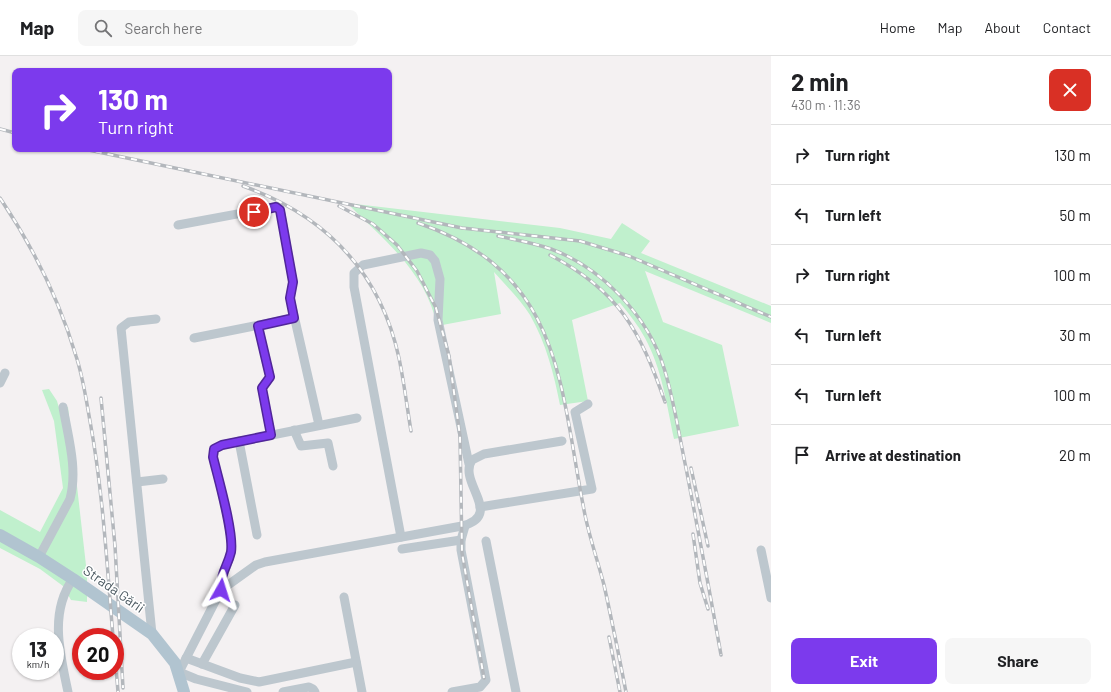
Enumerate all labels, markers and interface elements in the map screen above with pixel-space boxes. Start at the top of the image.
search box [78,10,358,46]
text: Map [20,16,54,39]
icon: search [92,17,114,39]
text: Search here [124,19,202,37]
text: Home [880,19,916,36]
text: Map [938,19,962,36]
text: About [984,19,1021,36]
text: Contact [1043,19,1091,36]
text: 2 min [791,67,849,96]
button: close [1049,69,1091,111]
text: 130 m [98,82,168,116]
icon: right [32,84,84,136]
text: 430 m · 11:36 [791,97,860,113]
text: Turn right [98,116,174,138]
icon: right [791,144,813,166]
text: Turn right [825,146,890,164]
text: 130 m [1054,146,1091,164]
pin [237,195,271,229]
icon: arrive [243,201,265,223]
icon: left [791,204,813,226]
text: Turn left [825,206,881,224]
text: 50 m [1059,206,1091,224]
icon: right [791,264,813,286]
text: Turn right [825,266,890,284]
text: 100 m [1053,266,1091,284]
icon: left [791,324,813,346]
text: Turn left [825,326,881,344]
text: 30 m [1059,326,1091,344]
icon: left [791,384,813,406]
text: Turn left [825,386,881,404]
text: 100 m [1053,386,1091,404]
icon: arrive [791,444,813,466]
text: Arrive at destination [825,446,961,464]
text: 20 m [1059,446,1091,464]
street label: Strada Gării [80,561,148,616]
position arrow [200,569,242,611]
speed limit sign: 20 [72,628,124,680]
text: 13 [29,637,47,661]
button: Exit [791,638,937,684]
button: Share [945,638,1091,684]
text: km/h [27,658,49,670]

